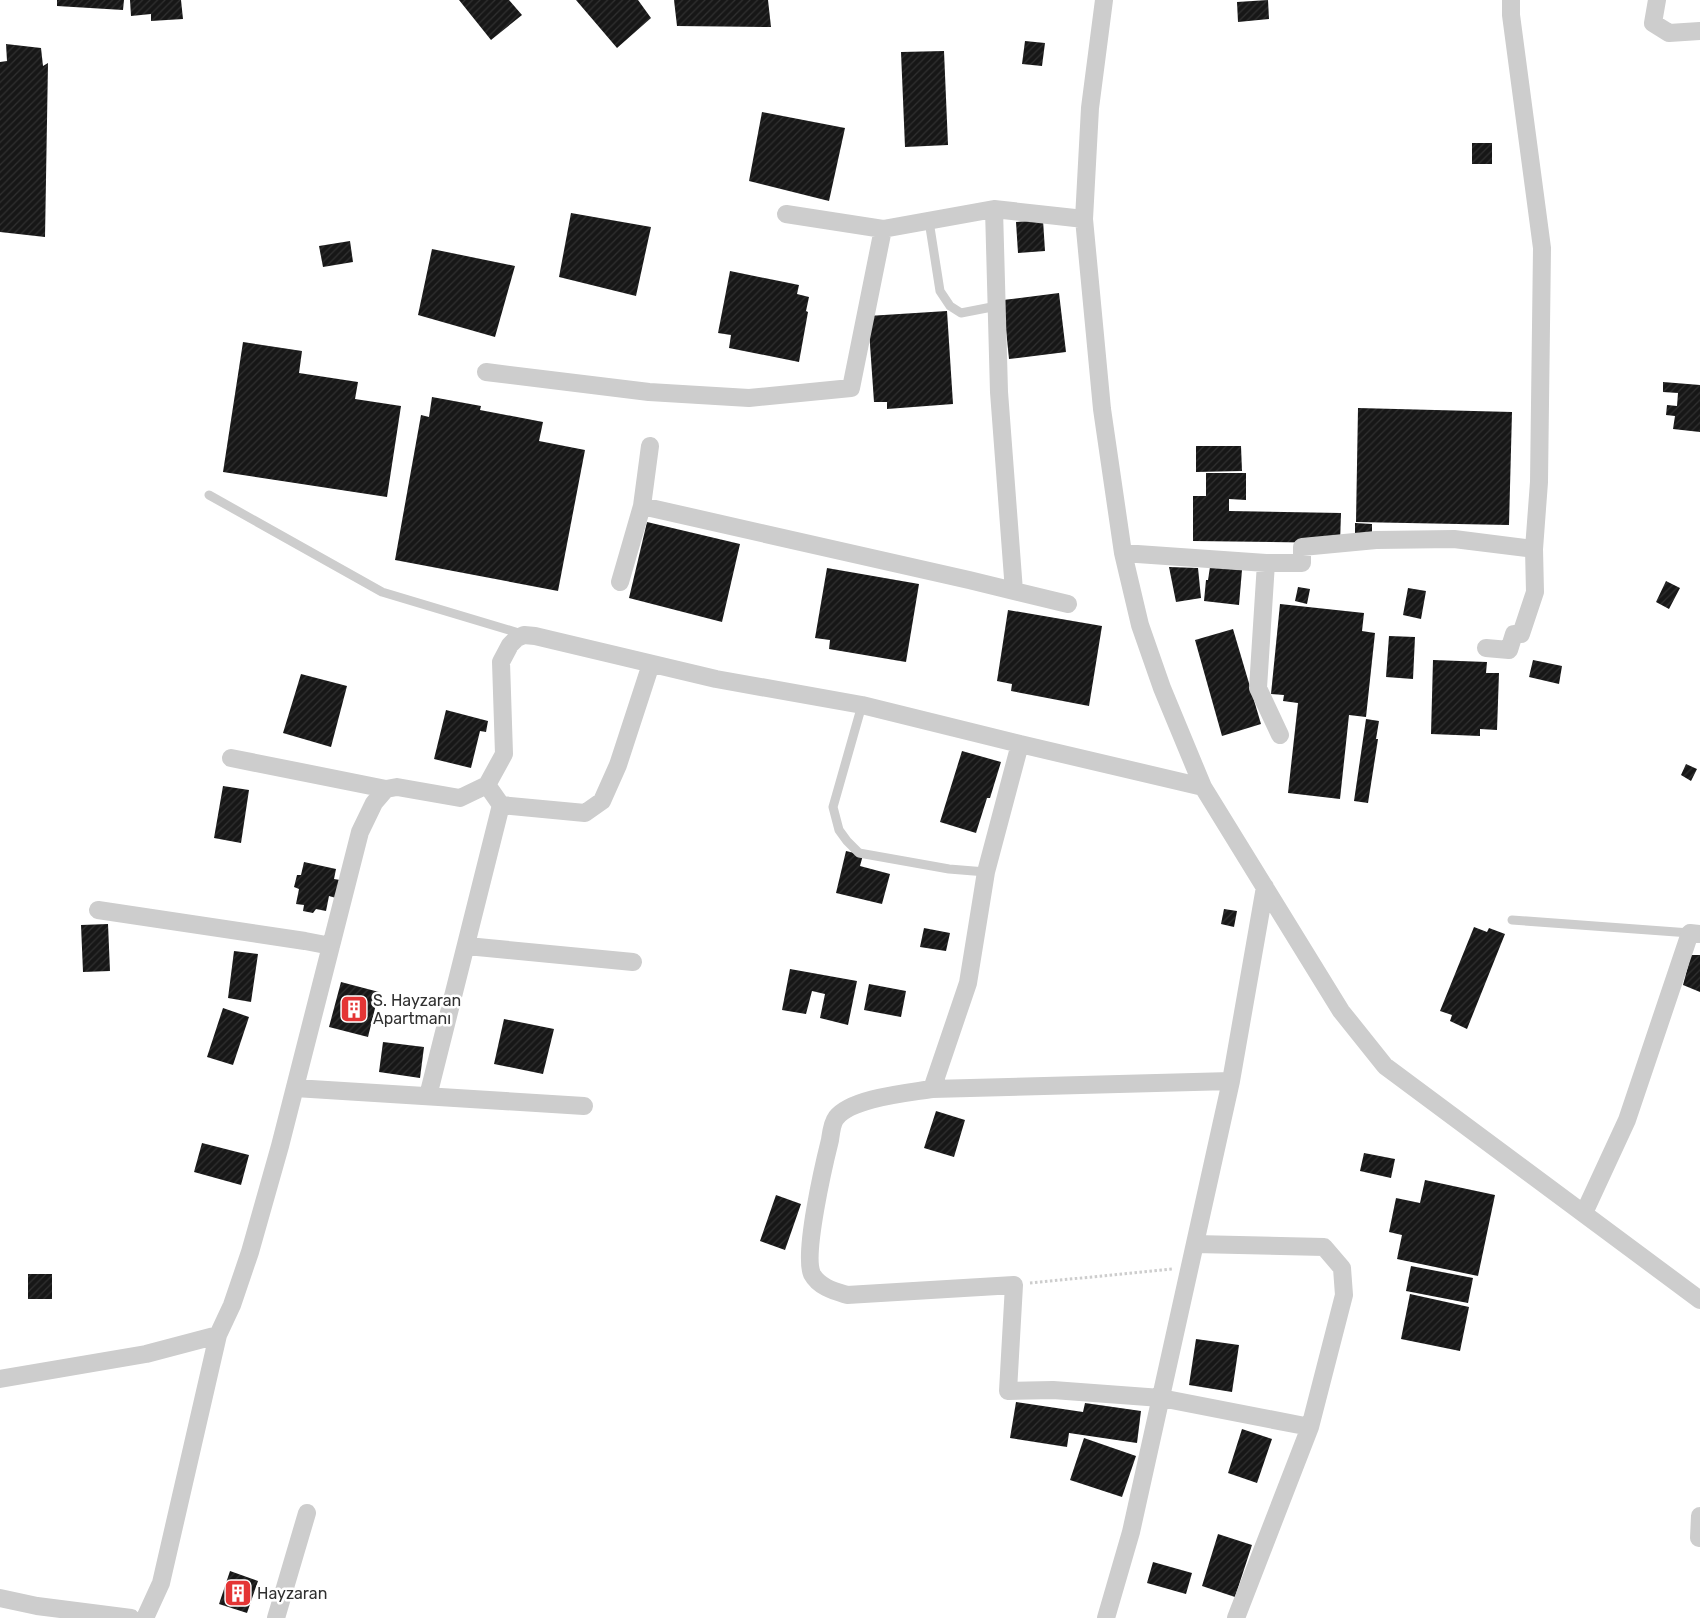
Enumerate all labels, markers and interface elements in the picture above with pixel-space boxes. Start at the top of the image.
place label: S. Hayzaran Apartmanı [373,991,461,1028]
building icon: S. Hayzaran Apartmanı [339,994,369,1024]
building icon: Hayzaran [223,1578,253,1608]
place label: Hayzaran [257,1584,327,1603]

